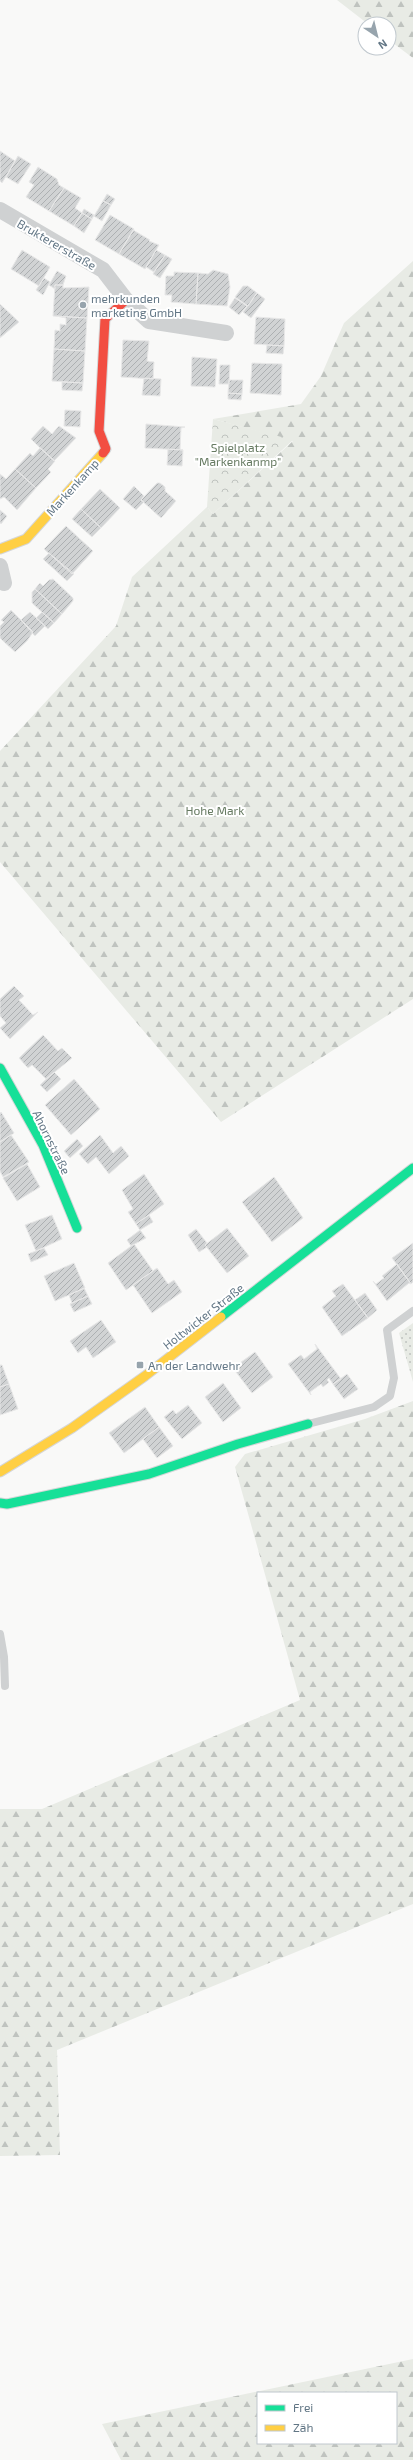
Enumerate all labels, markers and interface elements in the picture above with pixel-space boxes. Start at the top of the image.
north arrow [357,16,397,56]
text: N [376,37,390,52]
street label: Bruktererstraße [15,216,99,272]
place label: mehrkunden marketing GmbH [91,291,182,319]
marker: mehrkunden marketing GmbH [78,300,88,310]
park label: Spielplatz "Markenkanmp" [195,440,281,468]
street label: Markenkamp [43,456,101,518]
park label: Hohe Mark [186,803,244,817]
street label: Ahornstraße [30,1108,74,1176]
street label: Holtwicker Straße [160,1280,246,1352]
place label: An der Landwehr [148,1358,241,1372]
marker: An der Landwehr [135,1360,145,1370]
legend [257,2392,397,2444]
text: Frei [293,2400,313,2414]
text: Zäh [293,2420,313,2434]

